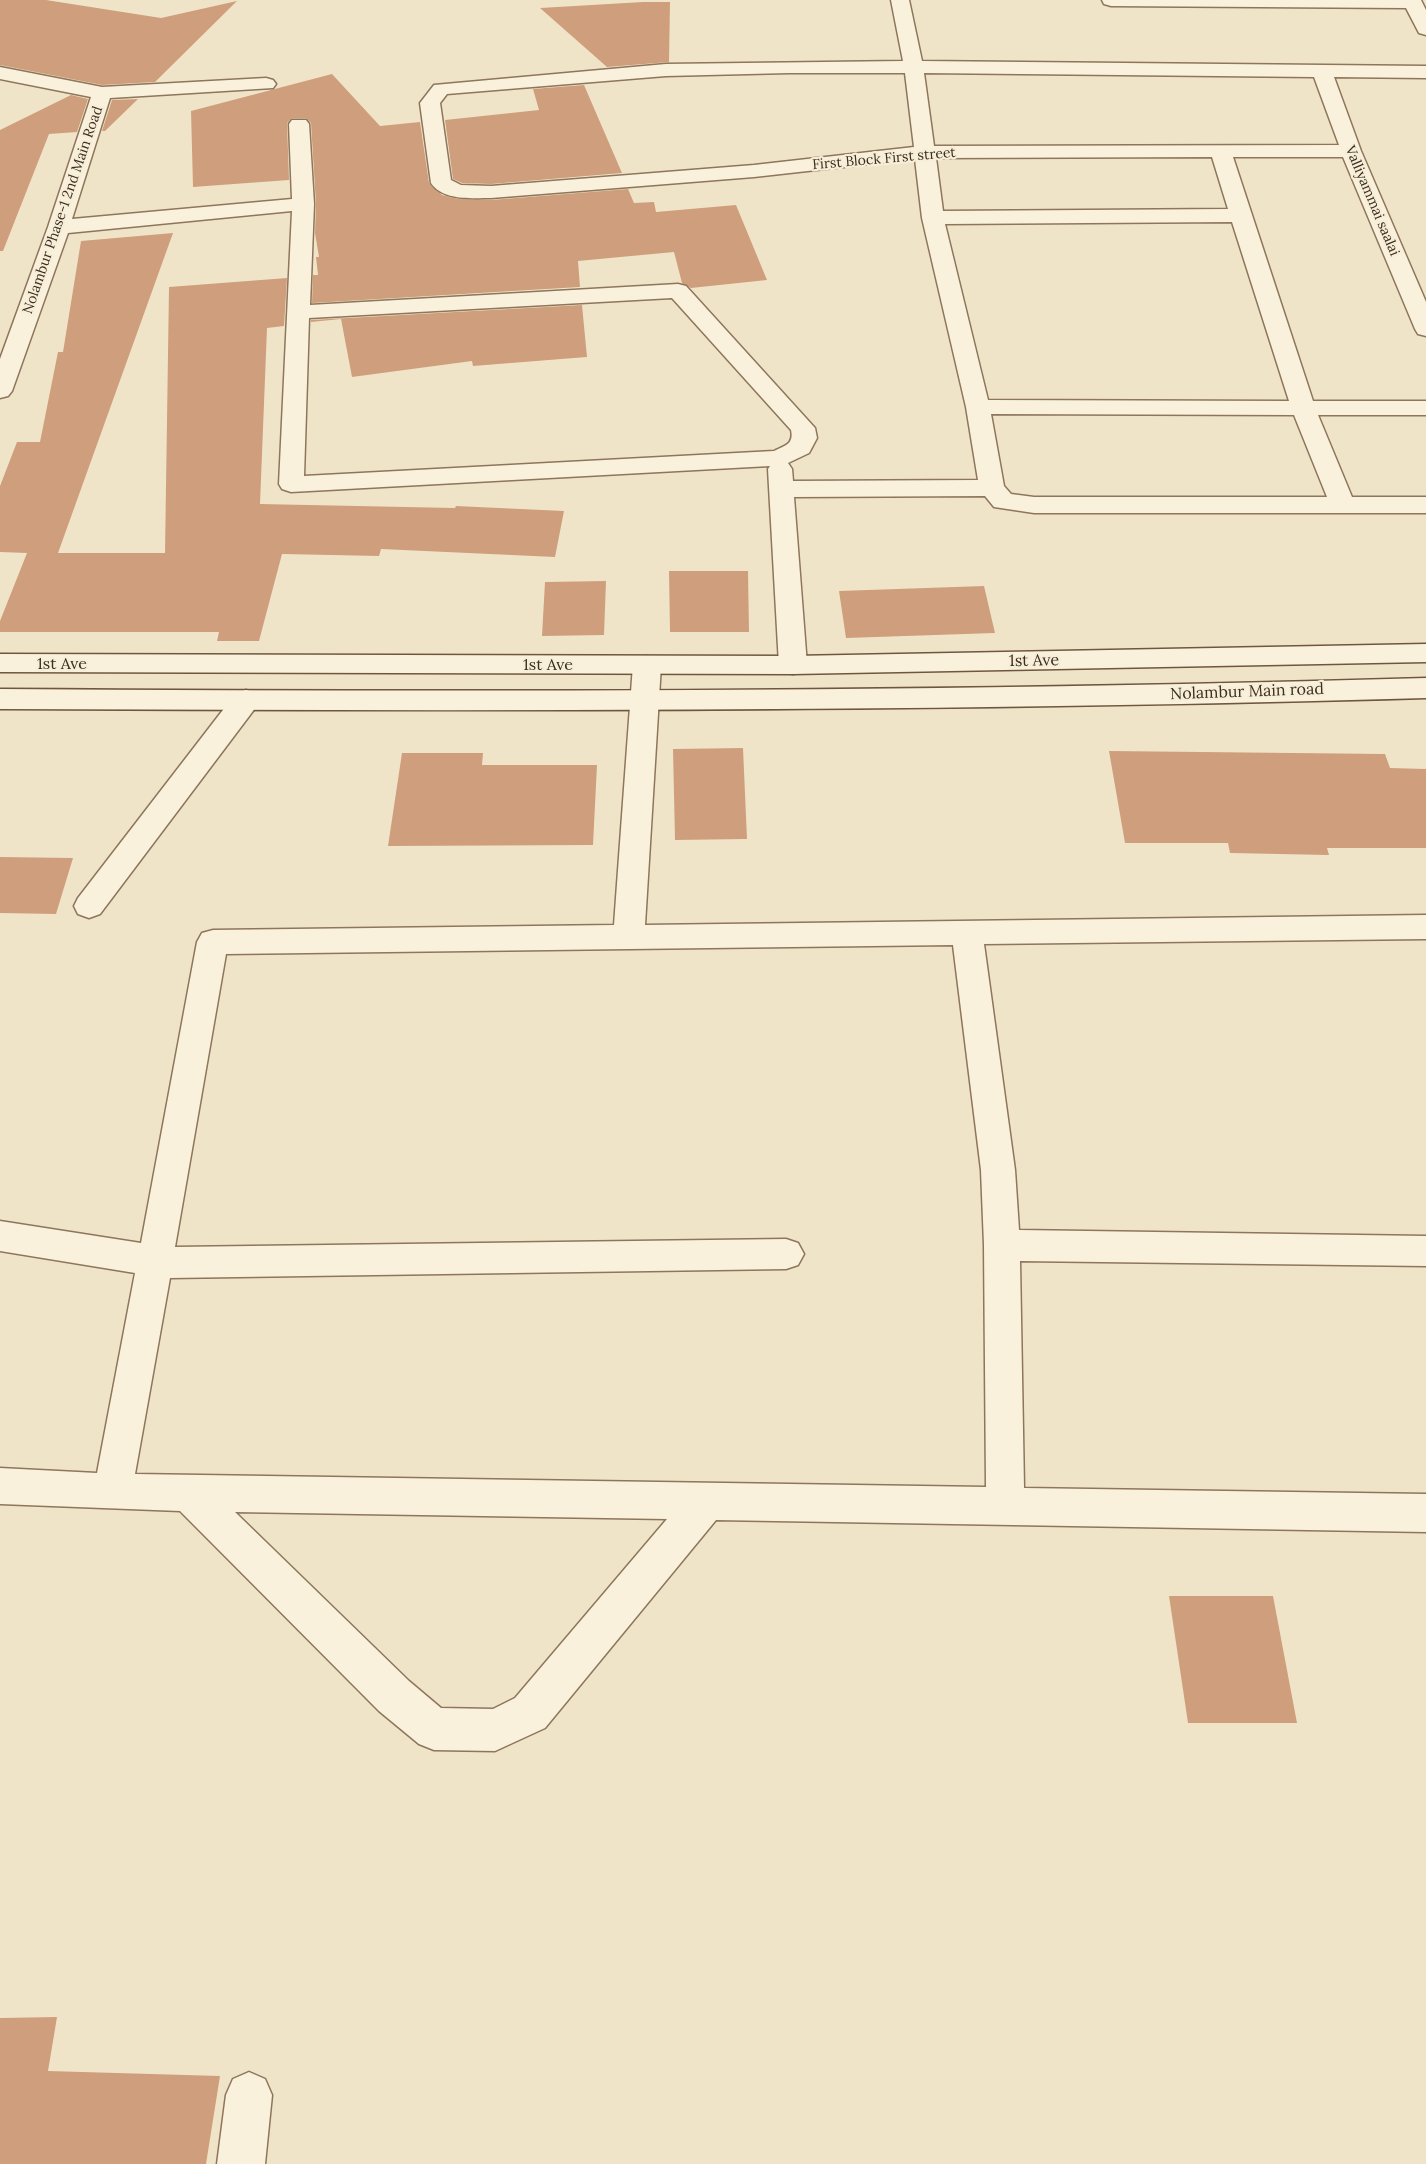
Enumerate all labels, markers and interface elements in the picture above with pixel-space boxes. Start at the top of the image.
street label: Nolambur Phase-1 2nd Main Road [19,104,107,316]
street label: Valliyammai saalai [1341,143,1403,259]
street label: First Block First street [812,144,956,174]
street label: 1st Ave [1009,651,1059,671]
street label: 1st Ave [37,654,87,674]
street label: 1st Ave [523,655,573,675]
street label: Nolambur Main road [1170,680,1324,704]

